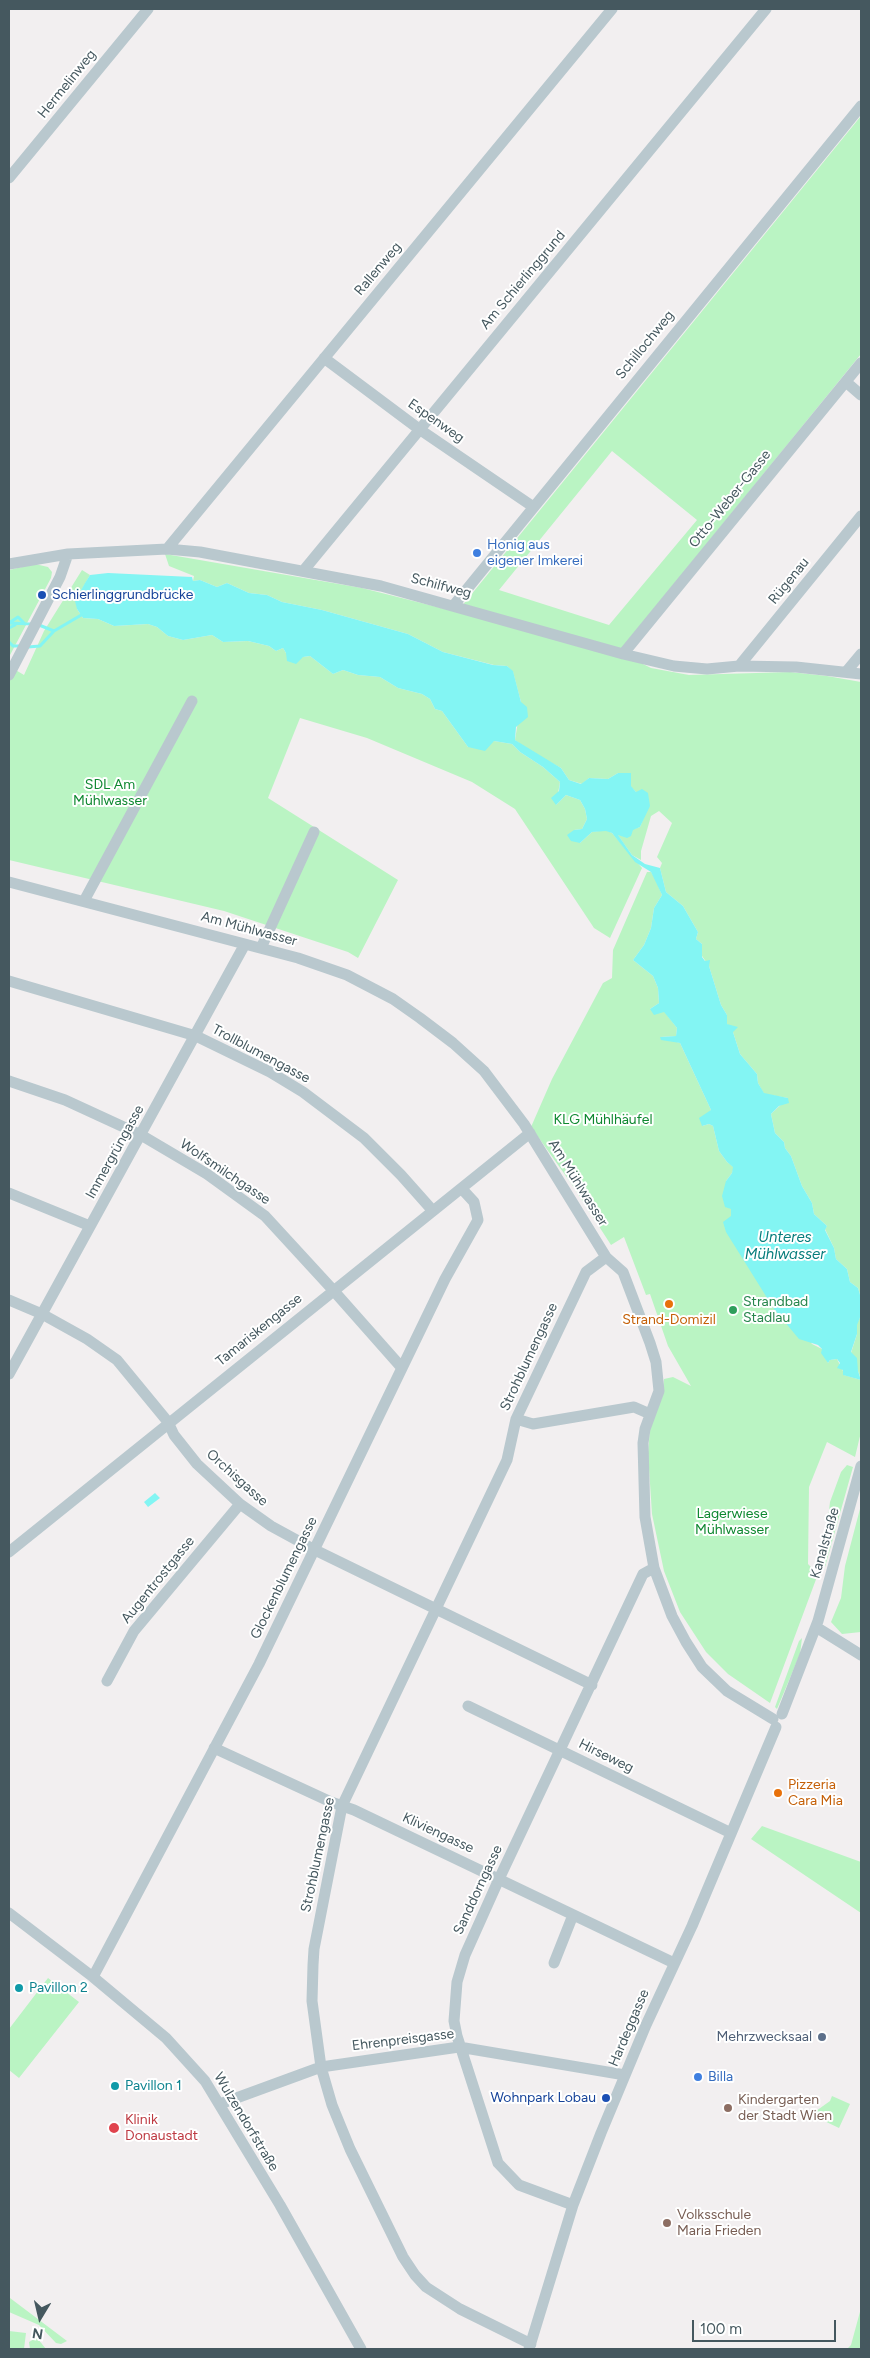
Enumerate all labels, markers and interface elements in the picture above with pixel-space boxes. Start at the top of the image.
street label: Hermelinweg [34,46,100,122]
street label: Am Schierlinggrund [477,227,569,333]
street label: Rallenweg [351,239,405,299]
street label: Schillochweg [612,307,678,383]
street label: Espenweg [405,395,467,447]
street label: Otto-Weber-Gasse [685,447,775,551]
place label: Honig aus eigener Imkerei [487,537,583,570]
marker: Honig aus eigener Imkerei [471,547,483,559]
street label: Rügenau [765,554,813,608]
street label: Schilfweg [409,570,473,602]
place label: Schierlinggrundbrücke [52,587,193,603]
marker: Schierlinggrundbrücke [36,589,48,601]
park label: SDL Am Mühlwasser [73,777,147,810]
street label: Am Mühlwasser [199,908,299,950]
street label: Trollblumengasse [209,1021,313,1087]
street label: Immergrüngasse [82,1102,148,1202]
park label: KLG Mühlhäufel [553,1112,653,1128]
street label: Wolfsmilchgasse [177,1136,273,1208]
street label: Am Mühlwasser [545,1137,611,1229]
water label: Unteres Mühlwasser [745,1229,825,1264]
street label: Tamariskengasse [213,1290,305,1370]
place label: Strandbad Stadlau [743,1294,808,1326]
marker: Strand-Domizil [663,1298,675,1310]
street label: Strohblumengasse [497,1300,561,1414]
marker: Strandbad Stadlau [727,1304,739,1316]
place label: Strand-Domizil [622,1312,716,1328]
street label: Orchisgasse [203,1446,271,1510]
park label: Lagerwiese Mühlwasser [695,1506,769,1538]
street label: Kanalstraße [807,1506,843,1580]
street label: Glockenblumengasse [247,1514,321,1642]
street label: Augentrostgasse [118,1533,198,1627]
street label: Hirseweg [576,1735,636,1777]
place label: Pizzeria Cara Mia [788,1777,843,1810]
marker: Pizzeria Cara Mia [772,1787,784,1799]
street label: Strohblumengasse [298,1796,338,1914]
street label: Kliviengasse [400,1809,476,1857]
street label: Sanddorngasse [450,1843,506,1937]
place label: Pavillon 2 [29,1980,88,1996]
marker: Pavillon 2 [13,1982,25,1994]
street label: Hardeggasse [605,1987,653,2069]
street label: Ehrenpreisgasse [351,2025,455,2055]
place label: Mehrzwecksaal [716,2029,812,2045]
marker: Mehrzwecksaal [816,2031,828,2043]
place label: Billa [708,2069,733,2085]
street label: Wulzendorfstraße [210,2070,282,2174]
marker: Billa [692,2071,704,2083]
place label: Pavillon 1 [125,2078,182,2094]
marker: Pavillon 1 [109,2080,121,2092]
place label: Wohnpark Lobau [490,2090,596,2106]
marker: Wohnpark Lobau [600,2092,612,2104]
place label: Kindergarten der Stadt Wien [738,2092,832,2124]
marker: Kindergarten der Stadt Wien [722,2102,734,2114]
place label: Klinik Donaustadt [125,2112,198,2144]
marker: Klinik Donaustadt [107,2121,121,2135]
place label: Volksschule Maria Frieden [677,2207,761,2240]
marker: Volksschule Maria Frieden [661,2217,673,2229]
north arrow [15,2293,65,2343]
scale bar [695,2310,839,2342]
text: 100 m [700,2320,742,2338]
text: N [31,2324,44,2343]

